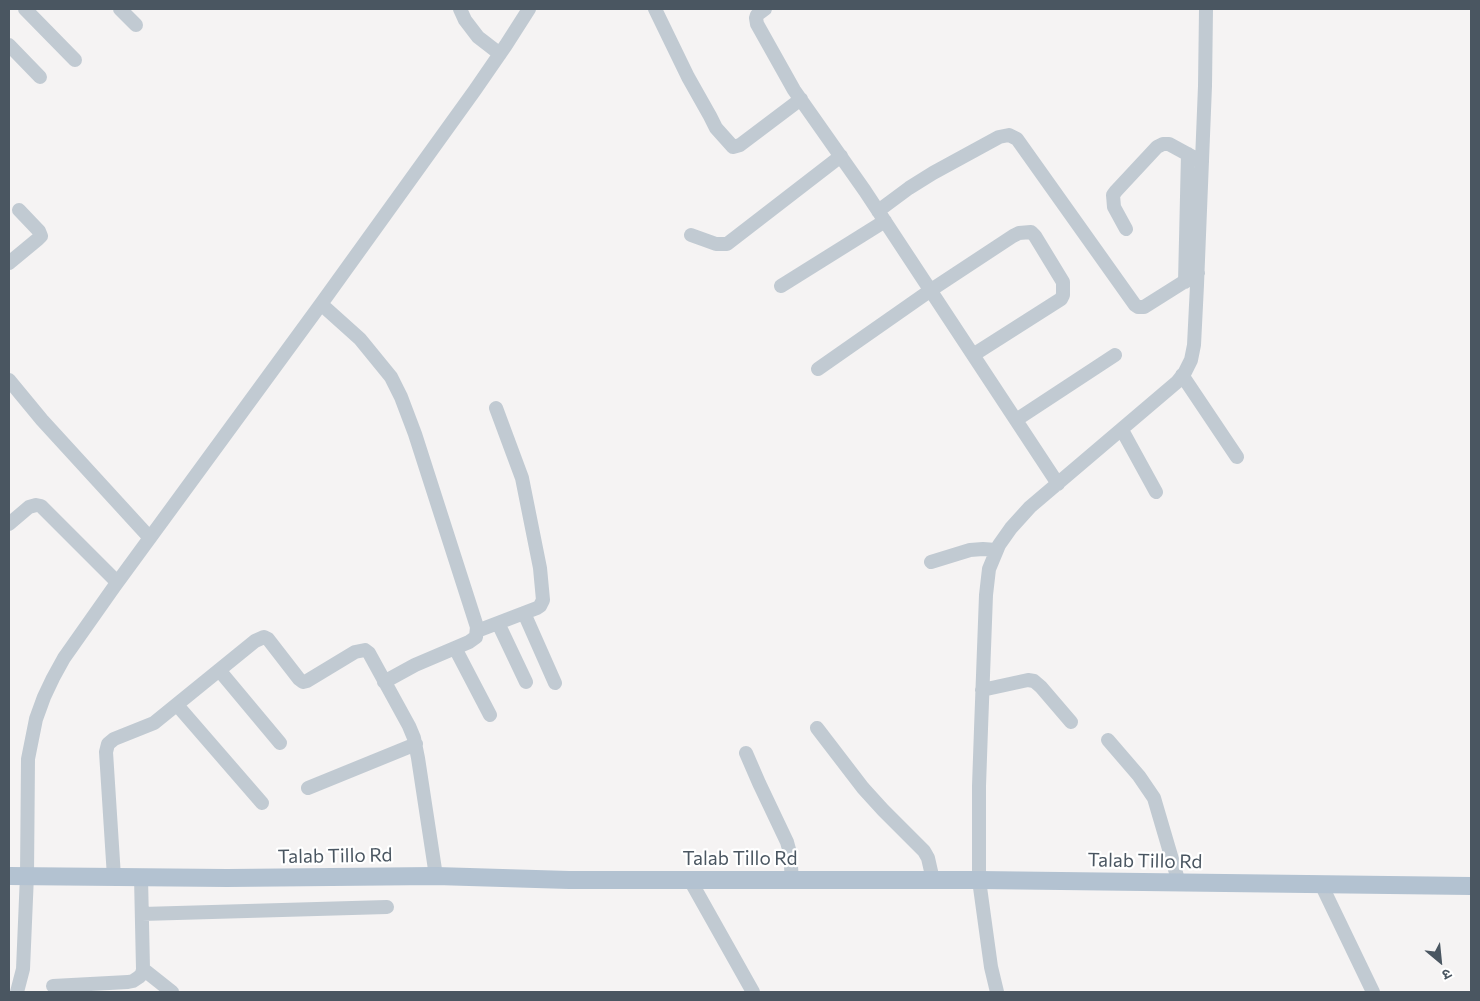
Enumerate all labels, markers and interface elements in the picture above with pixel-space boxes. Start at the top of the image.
street label: Talab Tillo Rd [277,844,393,868]
street label: Talab Tillo Rd [683,848,797,870]
street label: Talab Tillo Rd [1087,849,1203,873]
north arrow [1415,936,1465,986]
text: उ [1440,965,1455,984]

